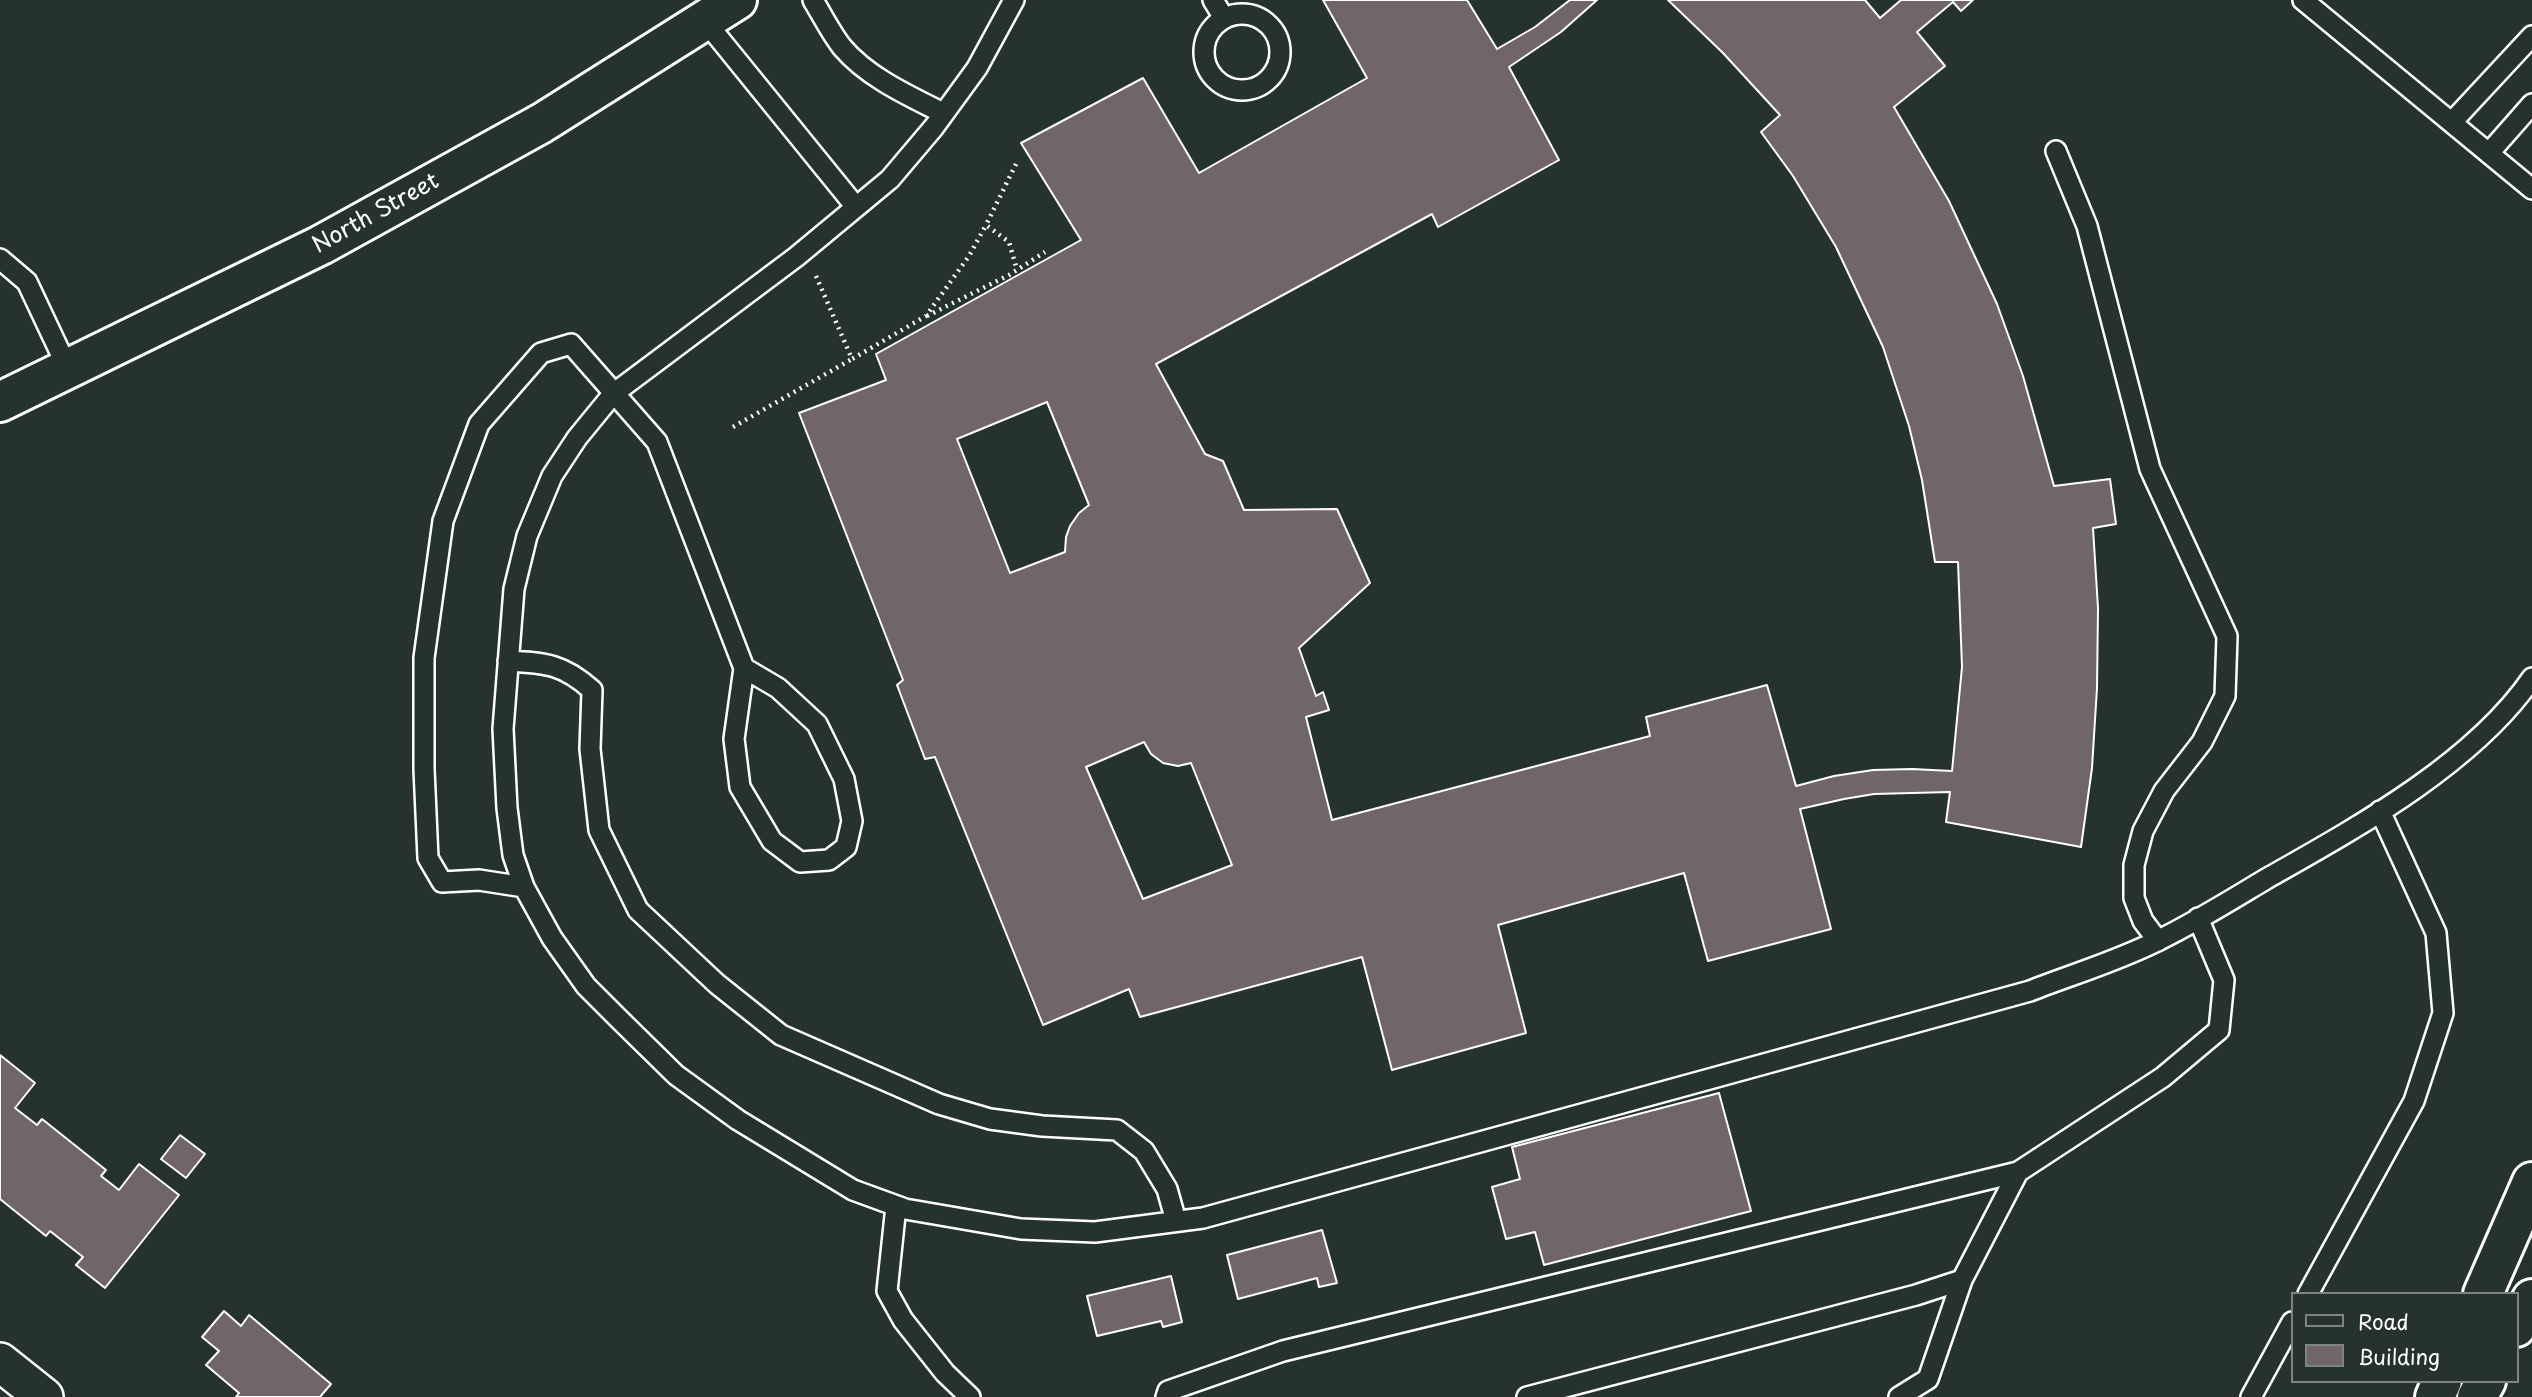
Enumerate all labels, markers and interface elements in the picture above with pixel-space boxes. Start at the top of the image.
street label: North Street [308,168,444,260]
legend [2290,1292,2518,1383]
text: Road [2358,1305,2409,1337]
text: Building [2358,1340,2440,1372]

